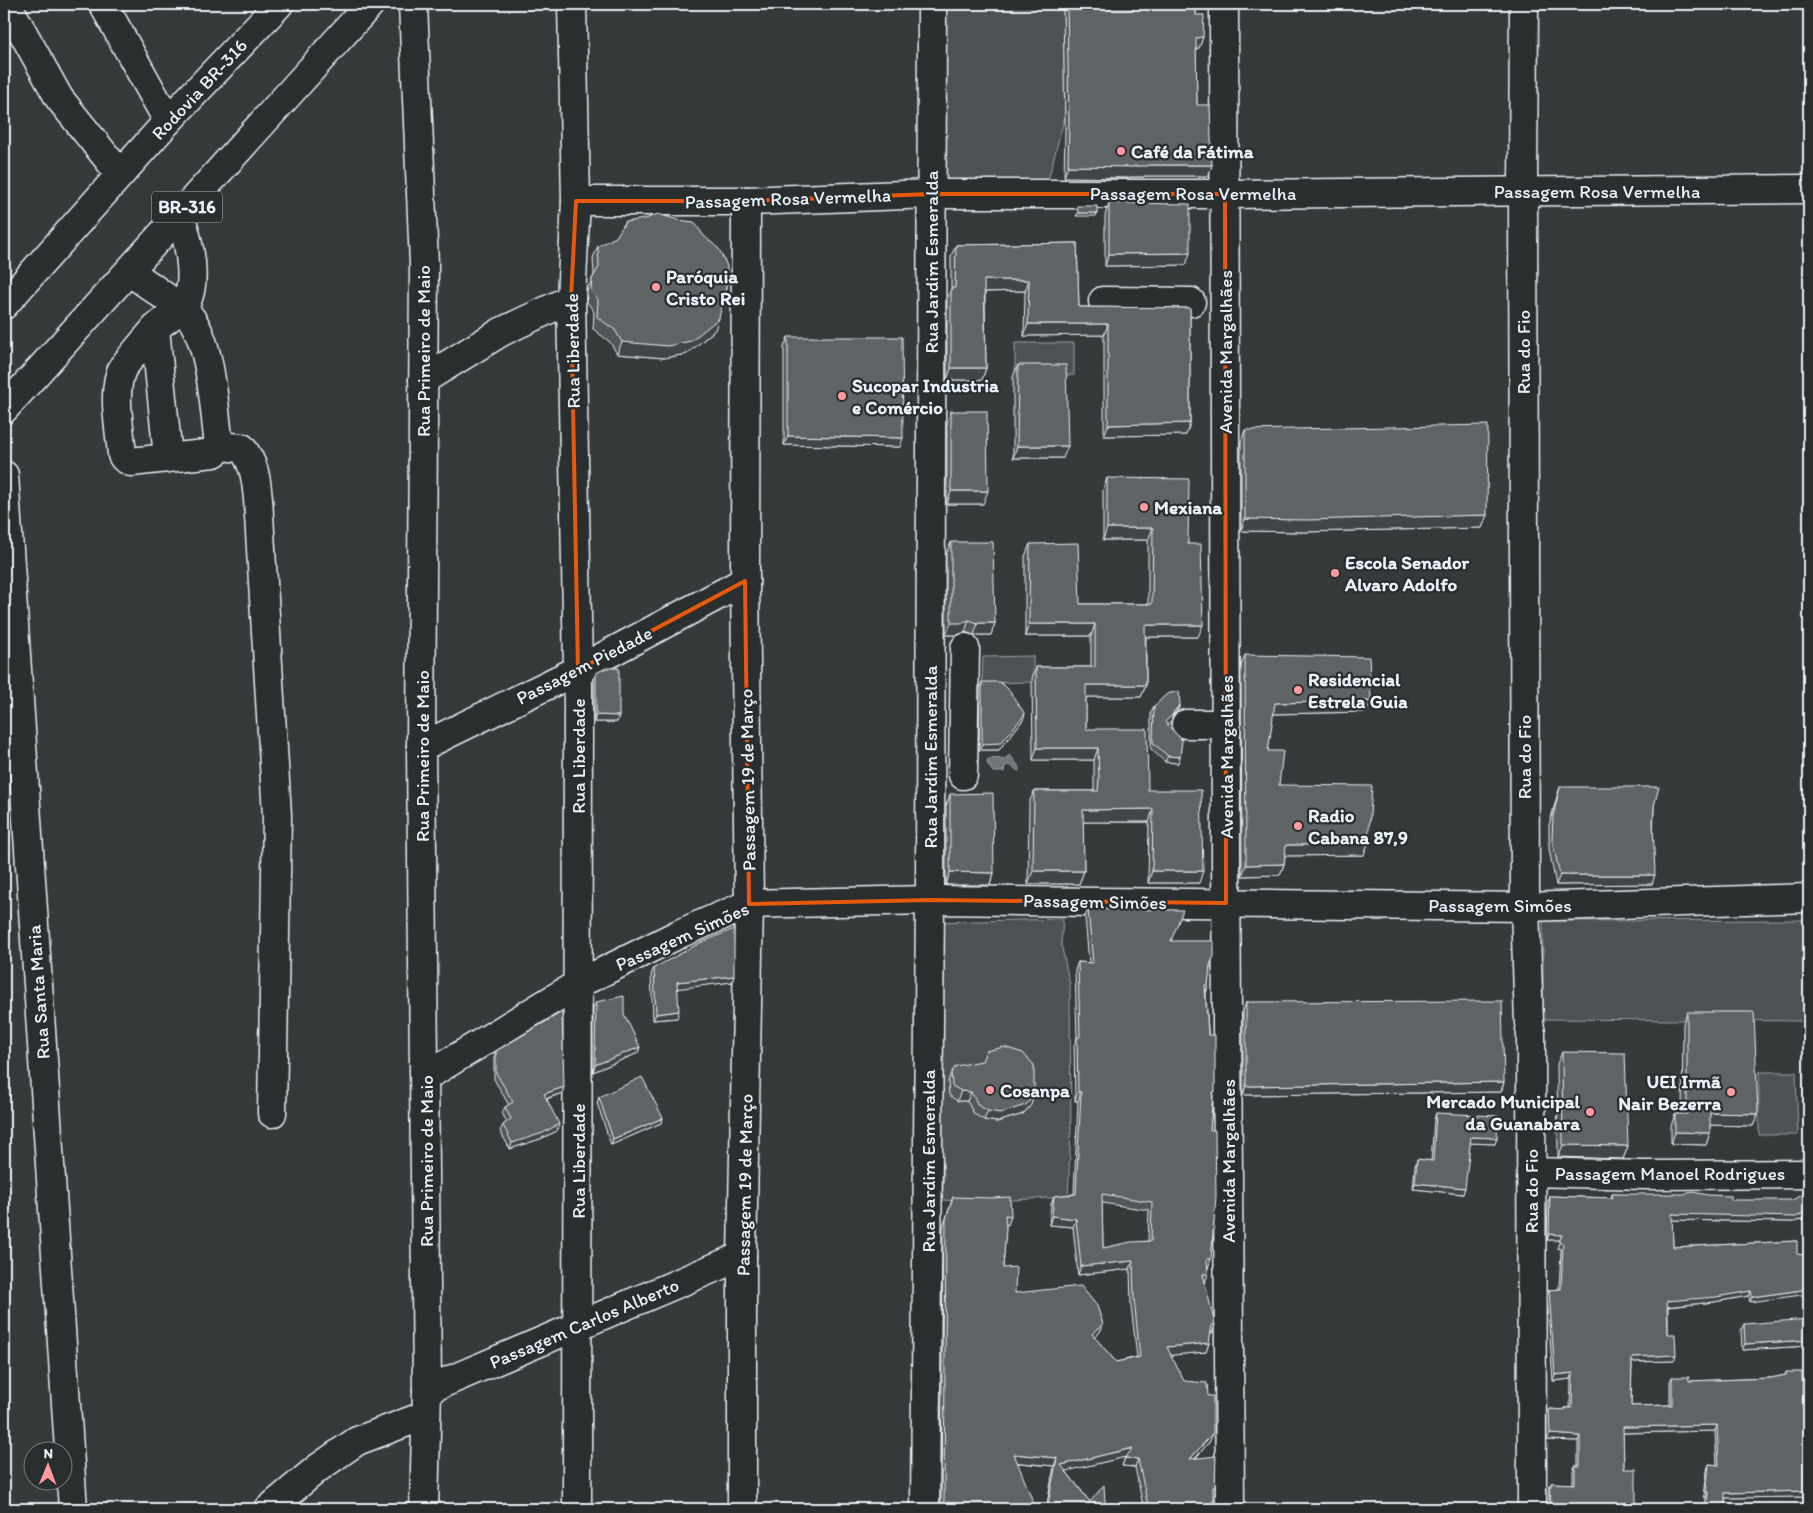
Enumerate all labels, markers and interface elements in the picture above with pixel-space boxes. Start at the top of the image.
street label: Rodovia BR-316 [147,34,252,145]
place label: Café da Fátima [1131,140,1255,163]
marker: Café da Fátima [1115,145,1127,157]
street label: Rua Jardim Esmeralda [920,170,943,354]
street label: Passagem Rosa Vermelha [1494,180,1700,203]
street label: Passagem Rosa Vermelha [1090,182,1296,205]
street label: Passagem Rosa Vermelha [684,183,892,214]
road number: BR-316 [152,192,222,222]
street label: Rua Primeiro de Maio [412,265,435,437]
place label: Paróquia Cristo Rei [666,265,746,310]
street label: Avenida Margalhães [1214,270,1237,434]
marker: Paróquia Cristo Rei [650,281,662,293]
street label: Rua Liberdade [560,293,585,409]
street label: Rua do Fio [1512,310,1535,394]
place label: Sucopar Industria e Comércio [852,374,999,419]
marker: Sucopar Industria e Comércio [836,390,848,402]
place label: Mexiana [1154,496,1223,519]
marker: Mexiana [1138,501,1150,513]
place label: Escola Senador Alvaro Adolfo [1344,551,1470,596]
marker: Escola Senador Alvaro Adolfo [1329,567,1341,579]
street label: Passagem Piedade [512,621,656,710]
street label: Rua Jardim Esmeralda [919,665,942,849]
place label: Residencial Estrela Guia [1308,668,1408,713]
street label: Rua Primeiro de Maio [411,670,434,842]
street label: Avenida Margalhães [1215,675,1238,839]
marker: Residencial Estrela Guia [1292,684,1304,696]
street label: Passagem 19 de Março [734,689,761,871]
street label: Rua Liberdade [567,698,590,814]
street label: Rua do Fio [1513,715,1536,799]
place label: Radio Cabana 87,9 [1308,804,1408,849]
marker: Radio Cabana 87,9 [1292,820,1304,832]
street label: Passagem Simões [1023,889,1167,914]
street label: Passagem Simões [1428,894,1572,917]
street label: Passagem Simões [612,897,753,976]
street label: Rua Santa Maria [22,924,55,1060]
street label: Rua Jardim Esmeralda [917,1069,940,1253]
place label: UEI Irmã Nair Bezerra [1618,1070,1722,1115]
street label: Rua Primeiro de Maio [415,1075,438,1247]
place label: Cosanpa [1000,1079,1070,1102]
street label: Avenida Margalhães [1217,1079,1240,1243]
marker: Cosanpa [984,1084,996,1096]
marker: UEI Irmã Nair Bezerra [1725,1086,1737,1098]
place label: Mercado Municipal da Guanabara [1426,1090,1581,1135]
street label: Passagem 19 de Março [731,1094,758,1276]
street label: Rua Liberdade [567,1103,590,1219]
marker: Mercado Municipal da Guanabara [1584,1106,1596,1118]
street label: Rua do Fio [1520,1149,1543,1233]
street label: Passagem Manoel Rodrigues [1555,1162,1785,1185]
street label: Passagem Carlos Alberto [486,1273,682,1374]
north arrow [22,1440,72,1490]
text: N [43,1445,53,1462]

